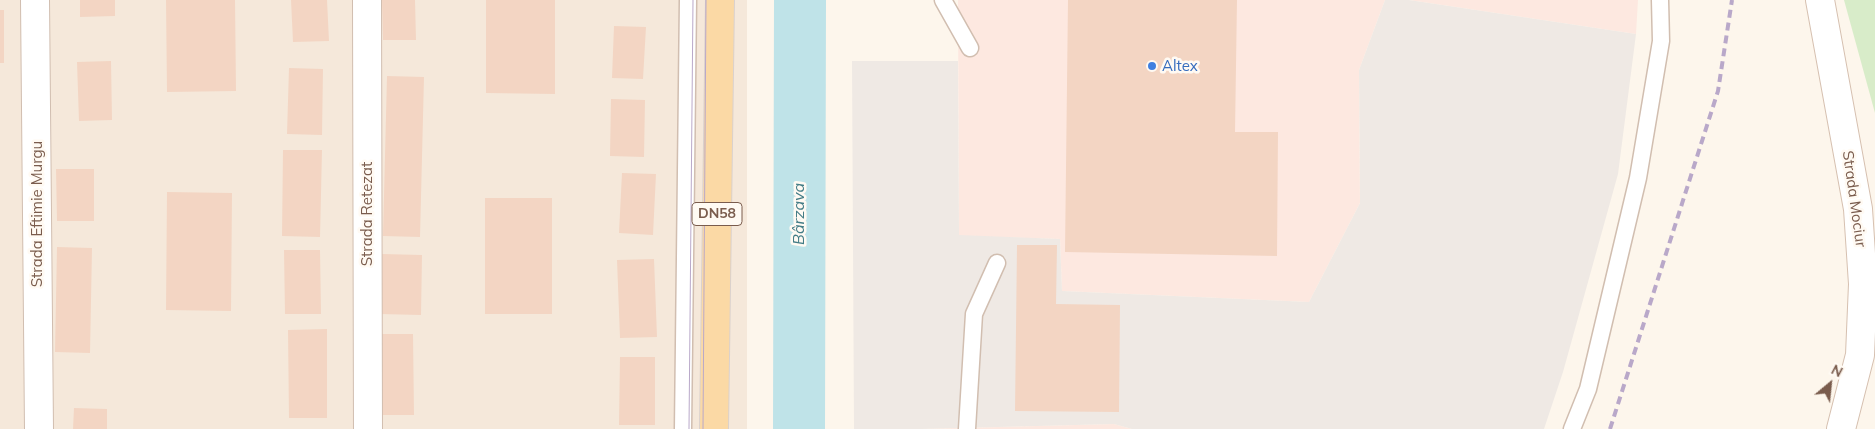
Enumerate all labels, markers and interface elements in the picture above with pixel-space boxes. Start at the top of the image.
place label: Altex [1162,57,1198,75]
marker: Altex [1146,60,1158,72]
street label: Strada Eftimie Murgu [28,141,46,287]
street label: Strada Mociur [1838,150,1870,248]
street label: Strada Retezat [358,162,376,266]
water label: Bârzava [789,183,809,245]
road number: DN58 [692,202,742,225]
north arrow [1805,359,1855,409]
text: N [1828,360,1846,381]

